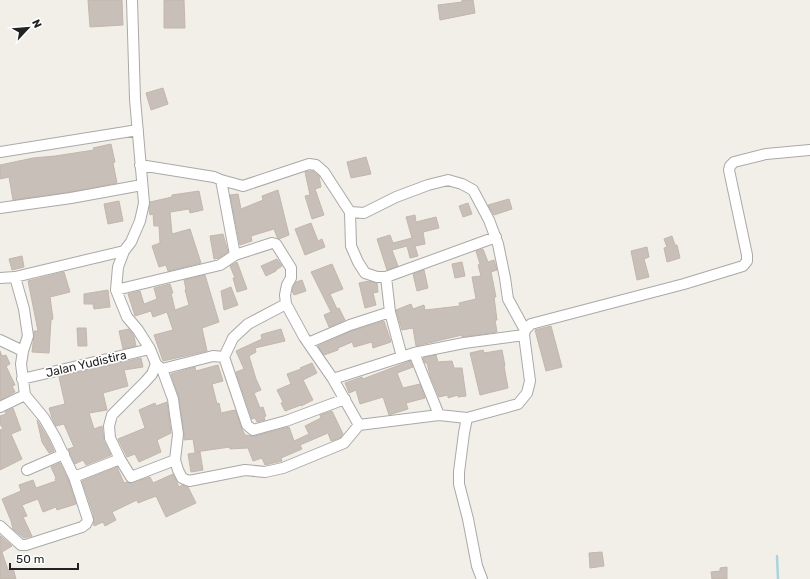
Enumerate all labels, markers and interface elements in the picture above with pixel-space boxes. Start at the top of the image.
north arrow [8,8,48,48]
text: N [29,17,44,30]
street label: Jalan Yudistira [44,348,128,380]
scale bar [10,545,78,571]
text: 50 m [16,552,44,566]

